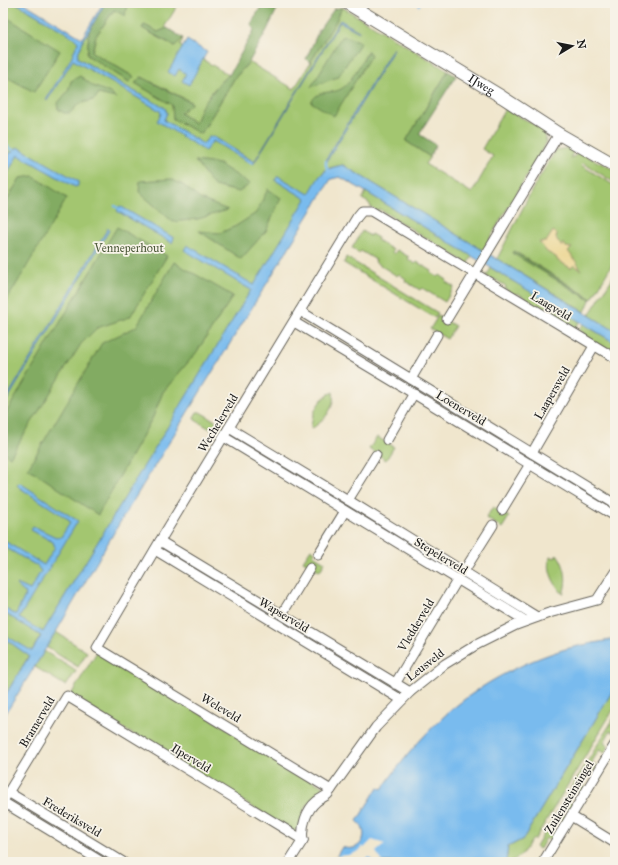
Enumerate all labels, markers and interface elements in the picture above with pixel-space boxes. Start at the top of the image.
north arrow [552,26,592,66]
text: N [574,39,589,51]
street label: IJweg [466,71,497,99]
park label: Venneperhout [93,241,164,255]
street label: Laagveld [528,288,574,324]
street label: Laapersveld [531,364,573,422]
street label: Loenerveld [433,388,489,428]
street label: Wechelerveld [195,391,241,455]
street label: Stepelerveld [412,535,470,577]
street label: Wapserveld [256,595,312,635]
street label: Vledderveld [394,596,437,655]
street label: Leusveld [403,646,447,684]
street label: Weleveld [199,691,243,725]
street label: Bramerveld [16,694,58,750]
street label: Ilperveld [169,741,213,775]
street label: Zuilensteinsingel [542,757,598,837]
street label: Frederiksveld [40,794,104,840]

